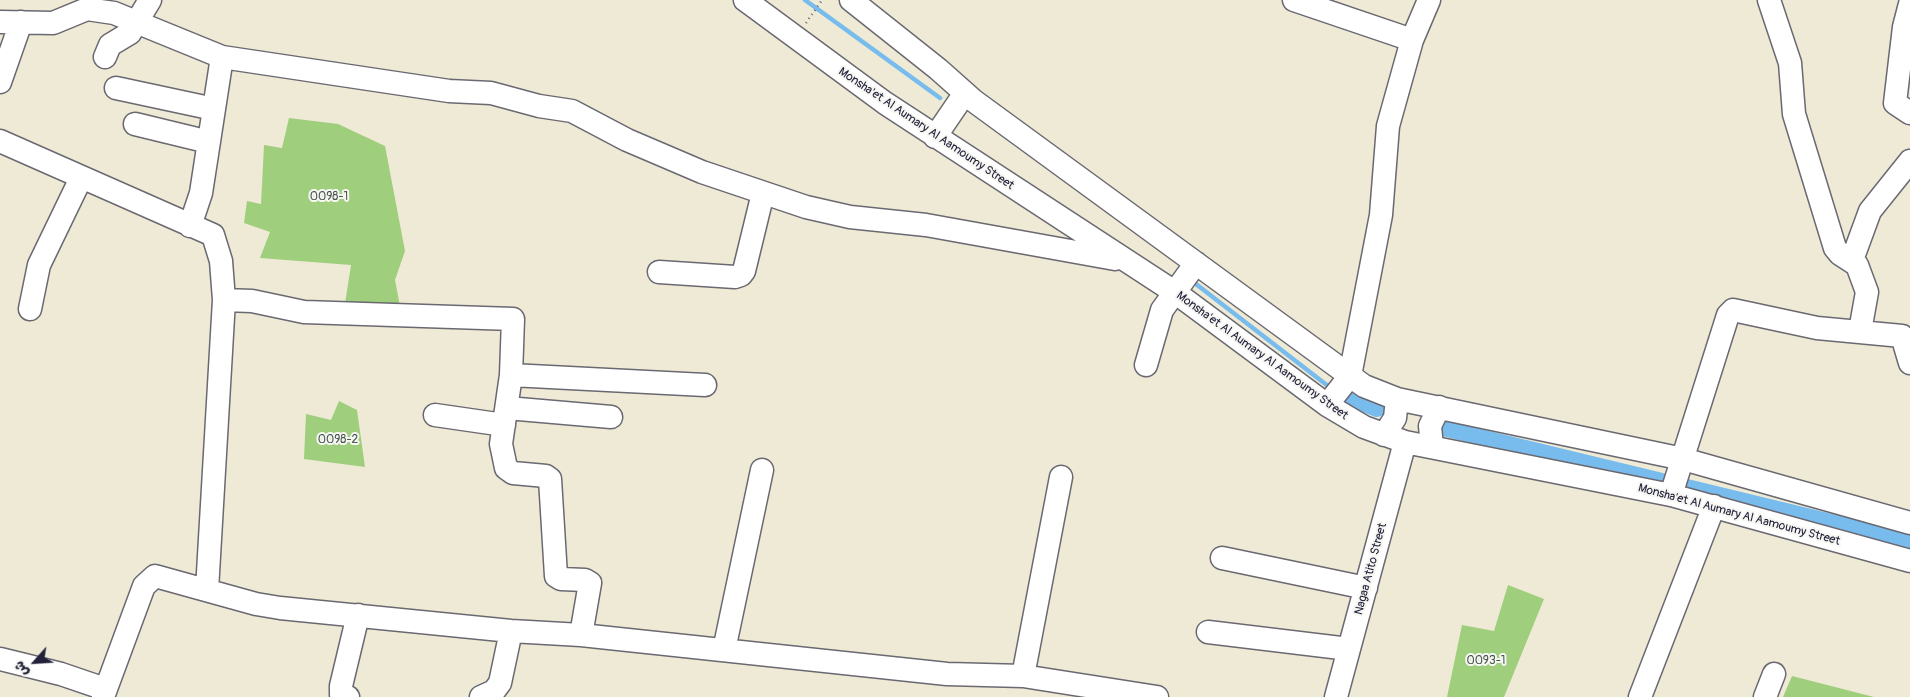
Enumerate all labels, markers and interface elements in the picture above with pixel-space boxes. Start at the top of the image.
street label: Monsha'et Al Aumary Al Aamoumy Street [835,65,1017,193]
park label: 0098-1 [310,190,348,204]
street label: Monsha'et Al Aumary Al Aamoumy Street [1173,289,1351,423]
park label: 0098-2 [318,433,358,447]
street label: Monsha'et Al Aumary Al Aamoumy Street [1636,481,1842,549]
street label: Nagaa Atito Street [1352,521,1390,617]
north arrow [10,637,60,687]
park label: 0093-1 [1466,654,1506,668]
text: ش [10,658,32,679]

